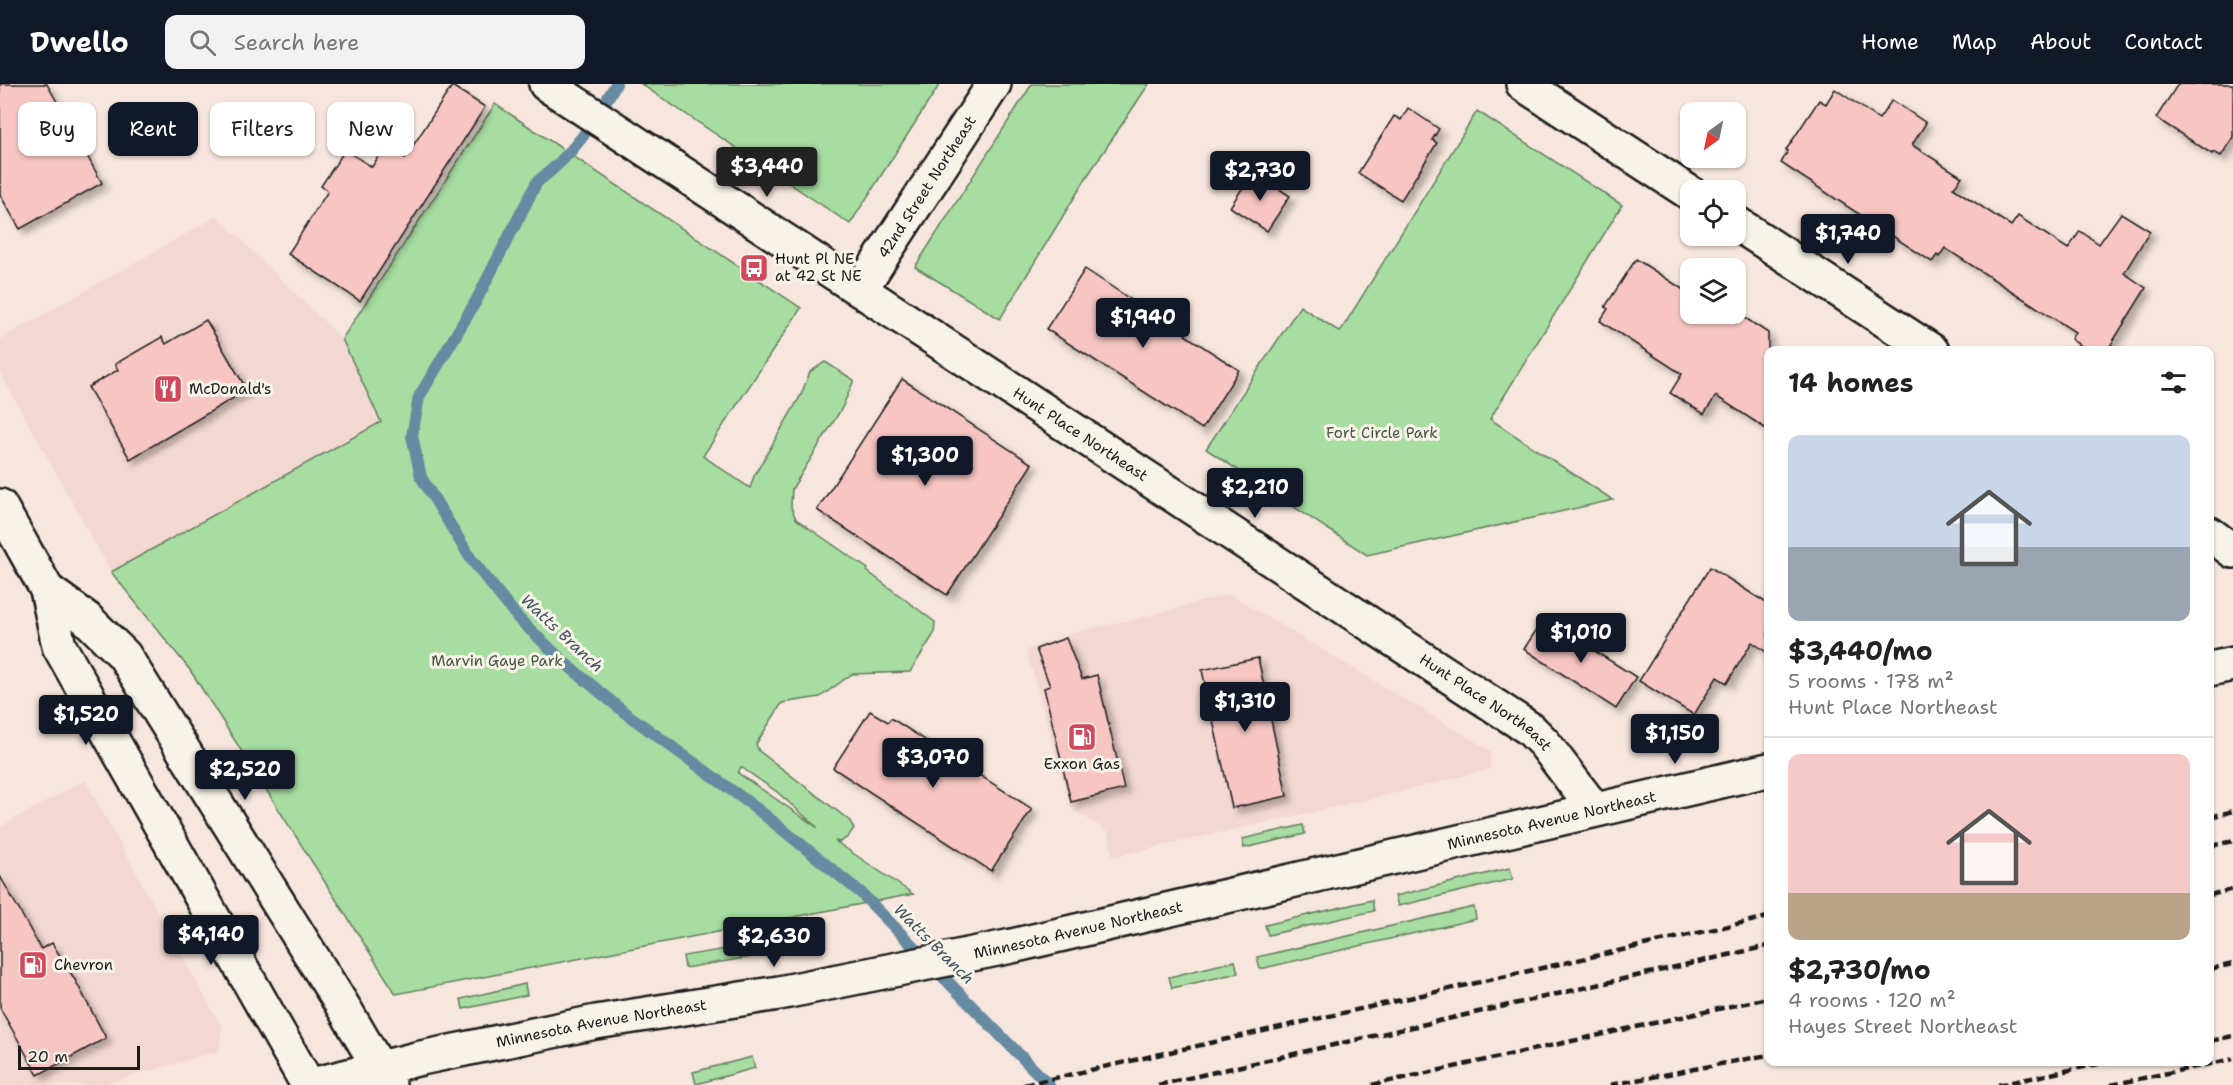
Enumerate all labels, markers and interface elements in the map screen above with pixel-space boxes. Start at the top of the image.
search box [165,15,585,69]
text: Dwello [30,23,129,61]
icon: search [186,26,219,59]
text: Search here [234,28,360,57]
text: Home [1861,28,1919,56]
text: Map [1952,28,1997,56]
text: About [2030,28,2091,56]
text: Contact [2124,28,2203,56]
chip: Buy [18,102,96,156]
chip: Rent [108,102,198,156]
chip: Filters [210,102,315,156]
chip: New [327,102,414,156]
north arrow [1680,102,1746,168]
map controls [1680,102,1746,324]
street label: 42nd Street Northeast [873,112,981,262]
pin: $3,440 [718,147,816,198]
pin: $2,730 [1211,151,1309,202]
text: $3,440 [730,153,804,179]
text: $2,730 [1224,157,1296,183]
button: locate [1680,180,1746,246]
pin: $1,740 [1799,214,1897,265]
text: $1,740 [1815,220,1881,246]
place label: Hunt Pl NE at 42 St NE [775,249,862,286]
bus stop icon: Hunt Pl NE at 42 St NE [738,252,770,284]
button: layers [1680,258,1746,324]
pin: $1,940 [1094,298,1192,349]
text: $1,940 [1110,304,1176,330]
text: 14 homes [1788,365,1914,400]
icon: filters [2157,366,2190,399]
restaurant icon: McDonald's [152,373,184,405]
place label: McDonald's [189,379,271,399]
street label: Hunt Place Northeast [1009,383,1152,486]
park label: Fort Circle Park [1326,423,1438,443]
pin: $1,300 [876,436,974,487]
text: $1,300 [891,442,959,468]
pin: $2,210 [1206,468,1304,519]
text: $2,210 [1221,474,1289,500]
icon: home [1935,474,2043,582]
water label: Watts Branch [516,589,608,677]
pin: $1,010 [1532,613,1630,664]
text: $1,010 [1550,619,1612,645]
text: $3,440/mo [1788,633,1933,668]
street label: Hunt Place Northeast [1416,649,1556,755]
park label: Marvin Gaye Park [431,651,563,671]
text: 5 rooms · 178 m² [1788,668,1954,694]
pin: $1,310 [1196,682,1294,733]
text: $1,310 [1214,688,1276,714]
text: Hunt Place Northeast [1788,694,1998,720]
pin: $1,520 [37,695,135,746]
text: $1,520 [53,701,119,727]
pin: $1,150 [1626,714,1724,765]
text: $1,150 [1645,720,1705,746]
fuel station icon: Exxon Gas [1066,721,1098,753]
pin: $3,070 [884,738,982,789]
text: $3,070 [896,744,970,770]
pin: $2,520 [196,750,294,801]
place label: Exxon Gas [1044,754,1120,774]
text: $2,520 [209,756,281,782]
street label: Minnesota Avenue Northeast [1445,786,1658,854]
icon: home [1935,793,2043,901]
street label: Minnesota Avenue Northeast [972,897,1185,963]
water label: Watts Branch [889,899,979,989]
pin: $4,140 [162,915,260,966]
pin: $2,630 [725,917,823,968]
text: $4,140 [178,921,244,947]
text: $2,630 [737,923,811,949]
fuel station icon: Chevron [17,949,49,981]
text: $2,730/mo [1788,952,1931,987]
place label: Chevron [54,955,113,975]
text: 4 rooms · 120 m² [1788,987,1956,1013]
street label: Minnesota Avenue Northeast [494,995,708,1052]
text: Hayes Street Northeast [1788,1013,2017,1039]
scale bar [18,1043,140,1070]
text: 20 m [27,1046,68,1067]

